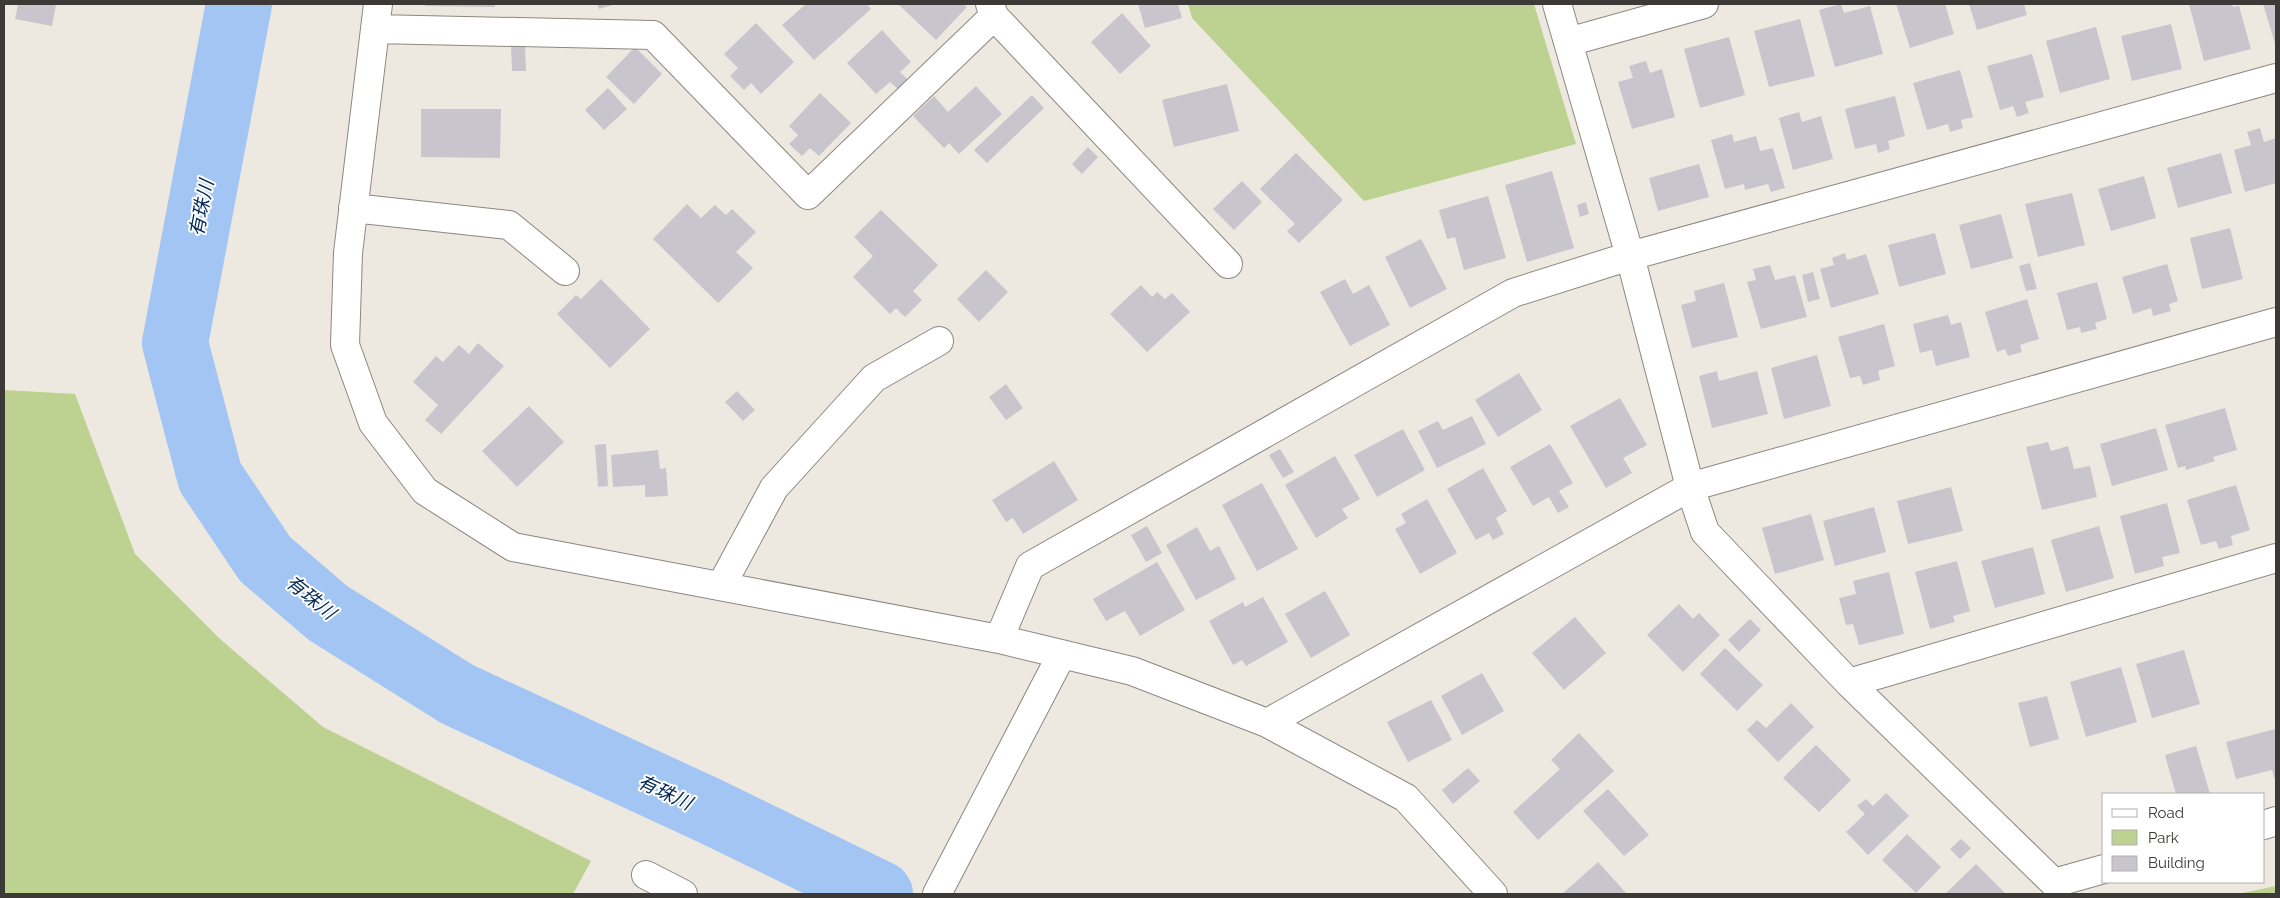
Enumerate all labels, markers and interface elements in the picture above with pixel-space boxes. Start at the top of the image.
water label: 有珠川 [185,176,218,238]
water label: 有珠川 [282,571,342,625]
water label: 有珠川 [635,770,697,815]
legend [2102,793,2265,883]
text: Road [2148,804,2184,822]
text: Park [2148,829,2179,847]
text: Building [2148,854,2205,872]

